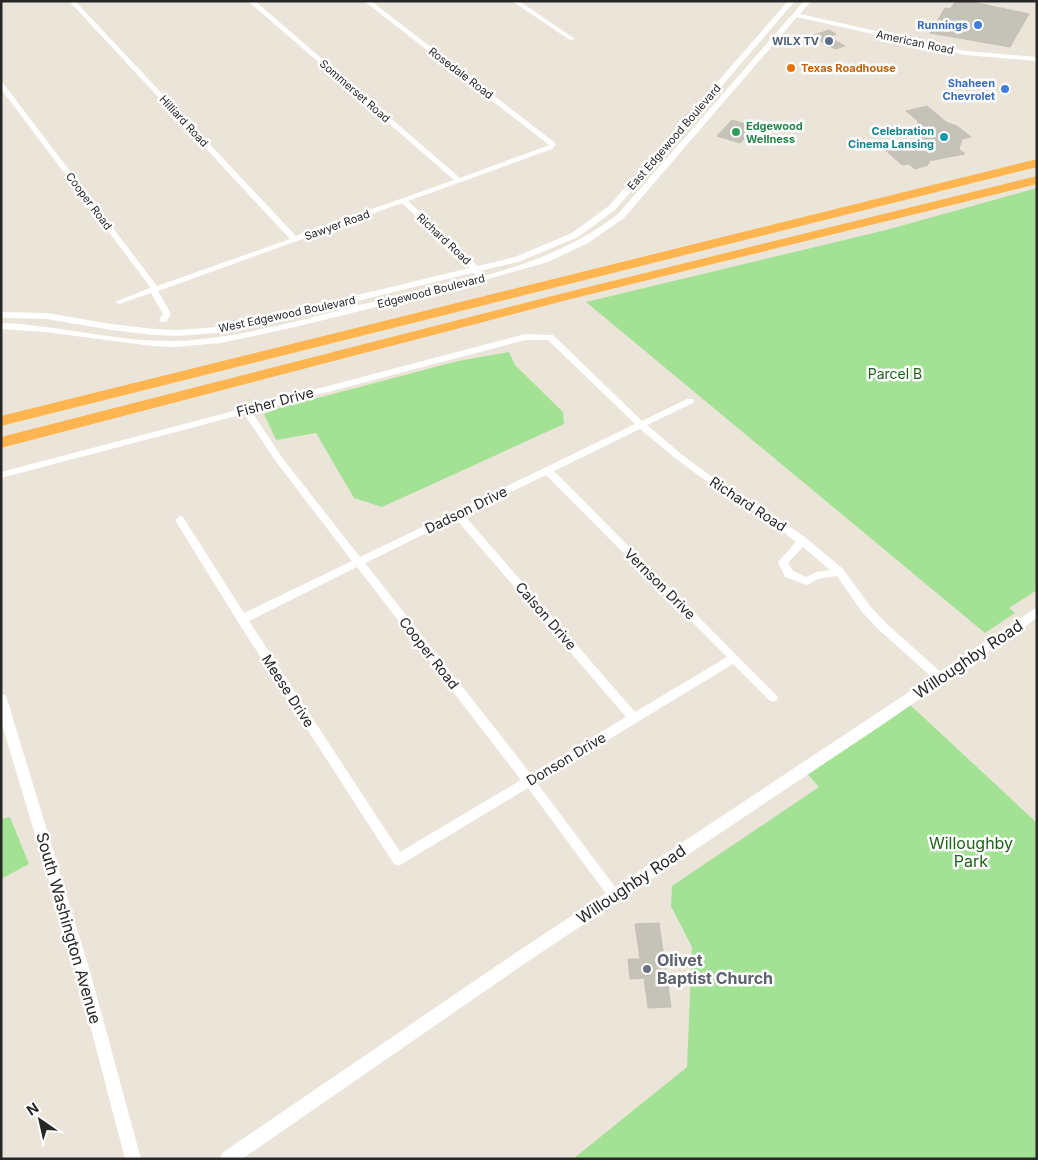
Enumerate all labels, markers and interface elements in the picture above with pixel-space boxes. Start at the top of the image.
place label: Runnings [917,18,968,32]
marker: Runnings [972,19,984,31]
street label: American Road [875,27,955,57]
place label: WILX TV [772,34,819,48]
marker: WILX TV [823,35,835,47]
street label: Rosedale Road [426,44,496,102]
street label: Sommerset Road [317,57,393,125]
place label: Texas Roadhouse [801,61,896,75]
marker: Texas Roadhouse [785,62,797,74]
place label: Shaheen Chevrolet [943,76,995,103]
street label: East Edgewood Boulevard [624,81,724,193]
marker: Shaheen Chevrolet [999,83,1011,95]
street label: Hilliard Road [157,92,211,150]
place label: Edgewood Wellness [746,119,803,146]
place label: Celebration Cinema Lansing [848,124,934,151]
marker: Edgewood Wellness [730,126,742,138]
marker: Celebration Cinema Lansing [938,131,950,143]
street label: Cooper Road [63,170,115,232]
street label: Sawyer Road [302,207,372,243]
street label: Richard Road [414,210,474,268]
street label: Edgewood Boulevard [376,271,486,311]
street label: West Edgewood Boulevard [217,293,357,335]
park label: Parcel B [868,365,922,382]
street label: Fisher Drive [234,383,315,420]
street label: Richard Road [707,473,790,535]
street label: Dadson Drive [422,482,510,537]
street label: Vernson Drive [621,545,699,623]
street label: Calson Drive [512,578,580,653]
street label: Cooper Road [396,613,463,692]
street label: Willoughby Road [910,615,1026,703]
street label: Meese Drive [259,651,318,730]
street label: Donson Drive [523,728,608,789]
street label: South Washington Avenue [32,830,106,1026]
park label: Willoughby Park [929,833,1013,871]
street label: Willoughby Road [573,840,689,928]
place label: Olivet Baptist Church [657,950,773,988]
marker: Olivet Baptist Church [641,963,653,975]
north arrow [15,1095,65,1145]
text: N [23,1099,42,1119]

